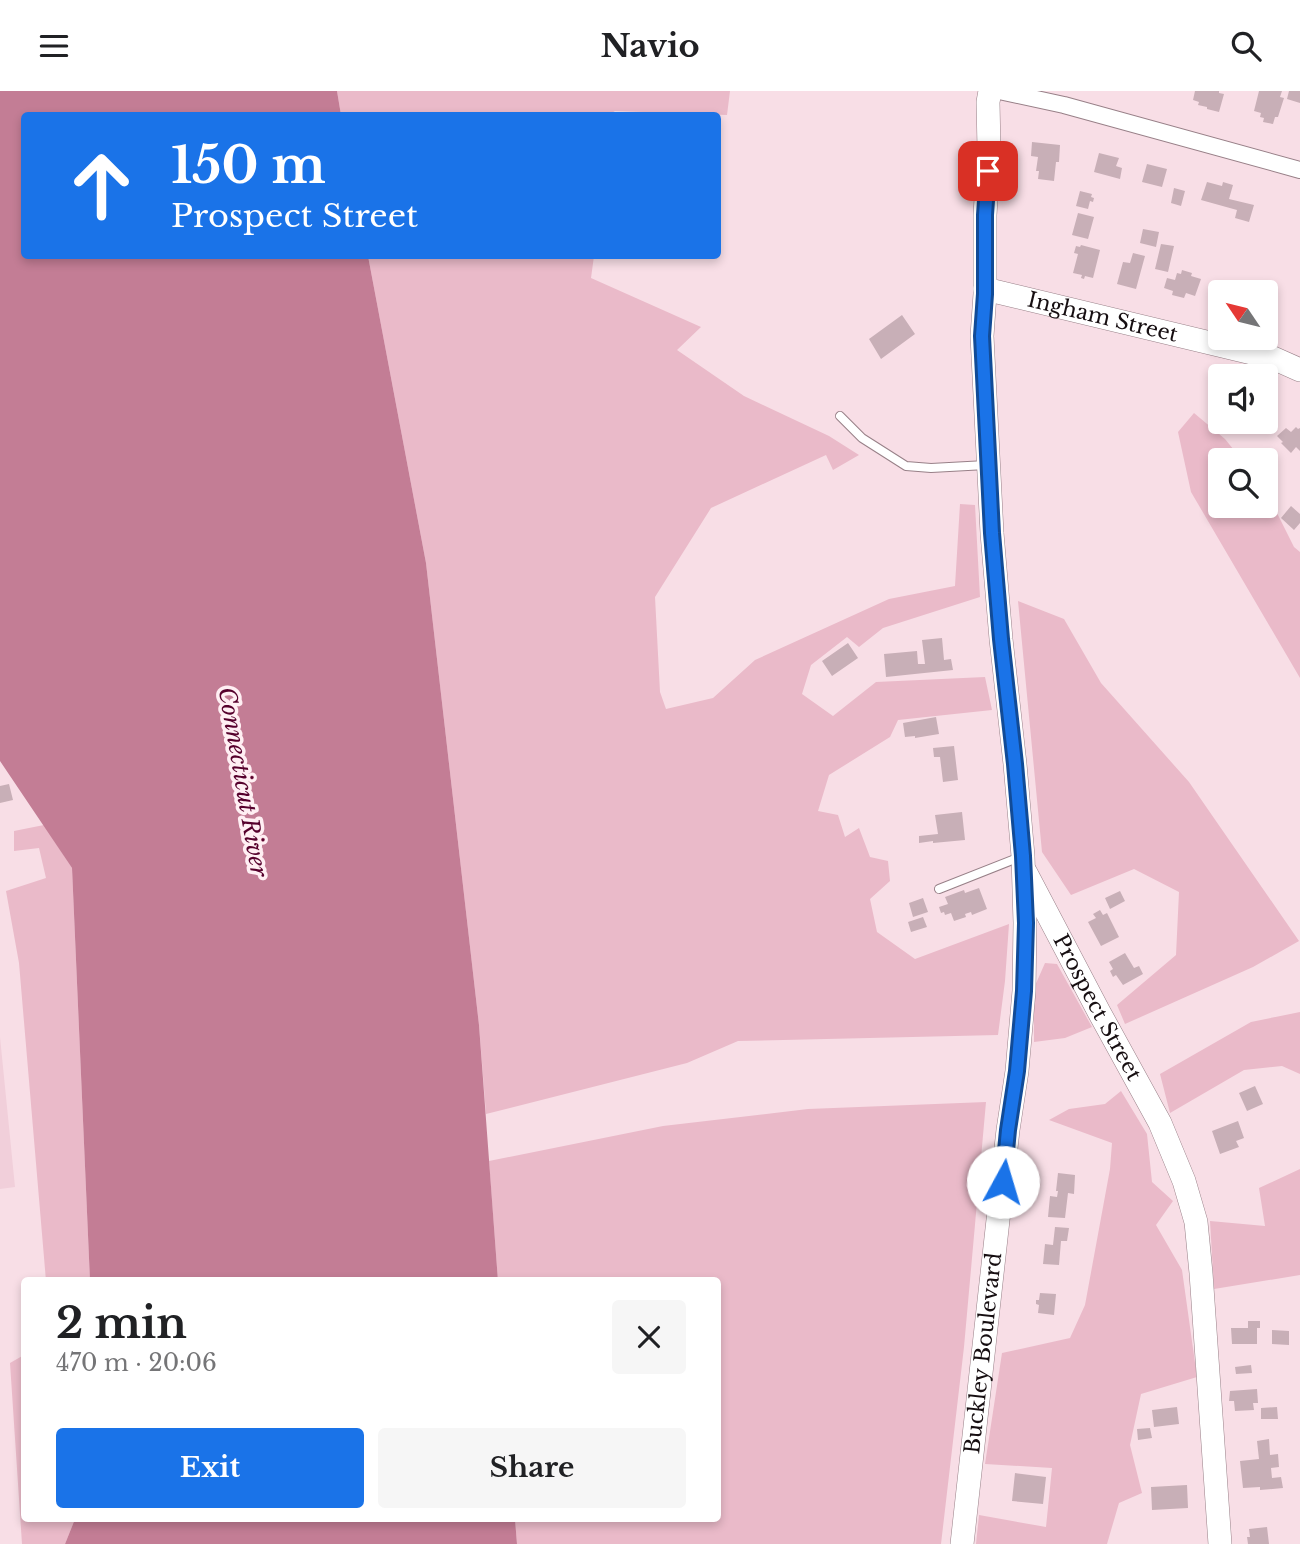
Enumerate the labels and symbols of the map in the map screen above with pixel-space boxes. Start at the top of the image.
pin [958,141,1018,201]
north arrow [1208,280,1278,350]
street label: Ingham Street [1025,287,1180,348]
water label: Connecticut River [213,685,274,880]
street label: Prospect Street [1047,930,1147,1085]
position arrow [966,1145,1040,1219]
street label: Buckley Boulevard [959,1251,1007,1455]

